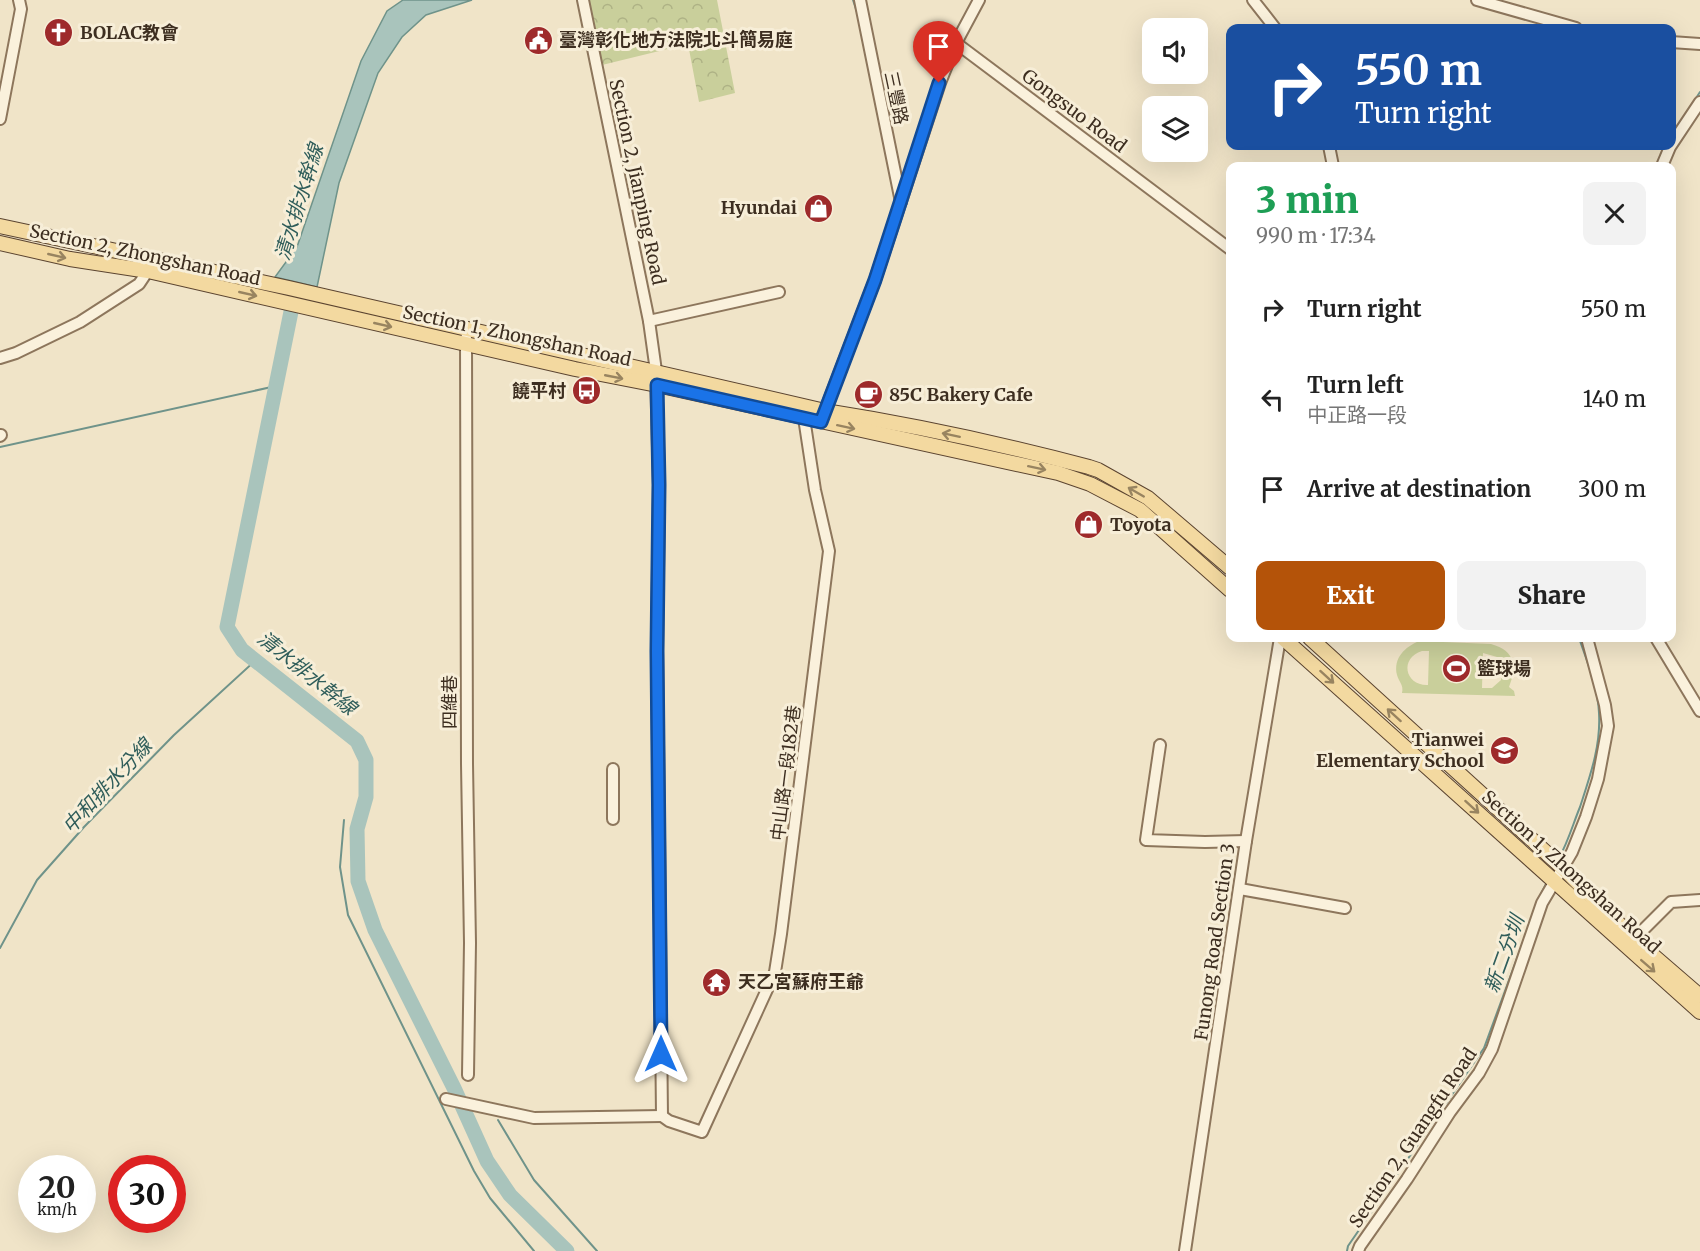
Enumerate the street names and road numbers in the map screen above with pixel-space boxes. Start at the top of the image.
street label: Gongsuo Road [1017,64,1131,157]
street label: 三豐路 [880,69,913,127]
street label: Section 2, Jianping Road [604,77,671,287]
street label: Section 2, Zhongshan Road [27,219,263,290]
street label: Section 1, Zhongshan Road [401,300,634,371]
street label: 四維巷 [438,675,461,729]
street label: 中山路一段182巷 [766,704,805,842]
street label: Section 1, Zhongshan Road [1477,785,1666,958]
street label: Funong Road Section 3 [1189,842,1240,1042]
street label: Section 2, Guangfu Road [1344,1043,1481,1232]

